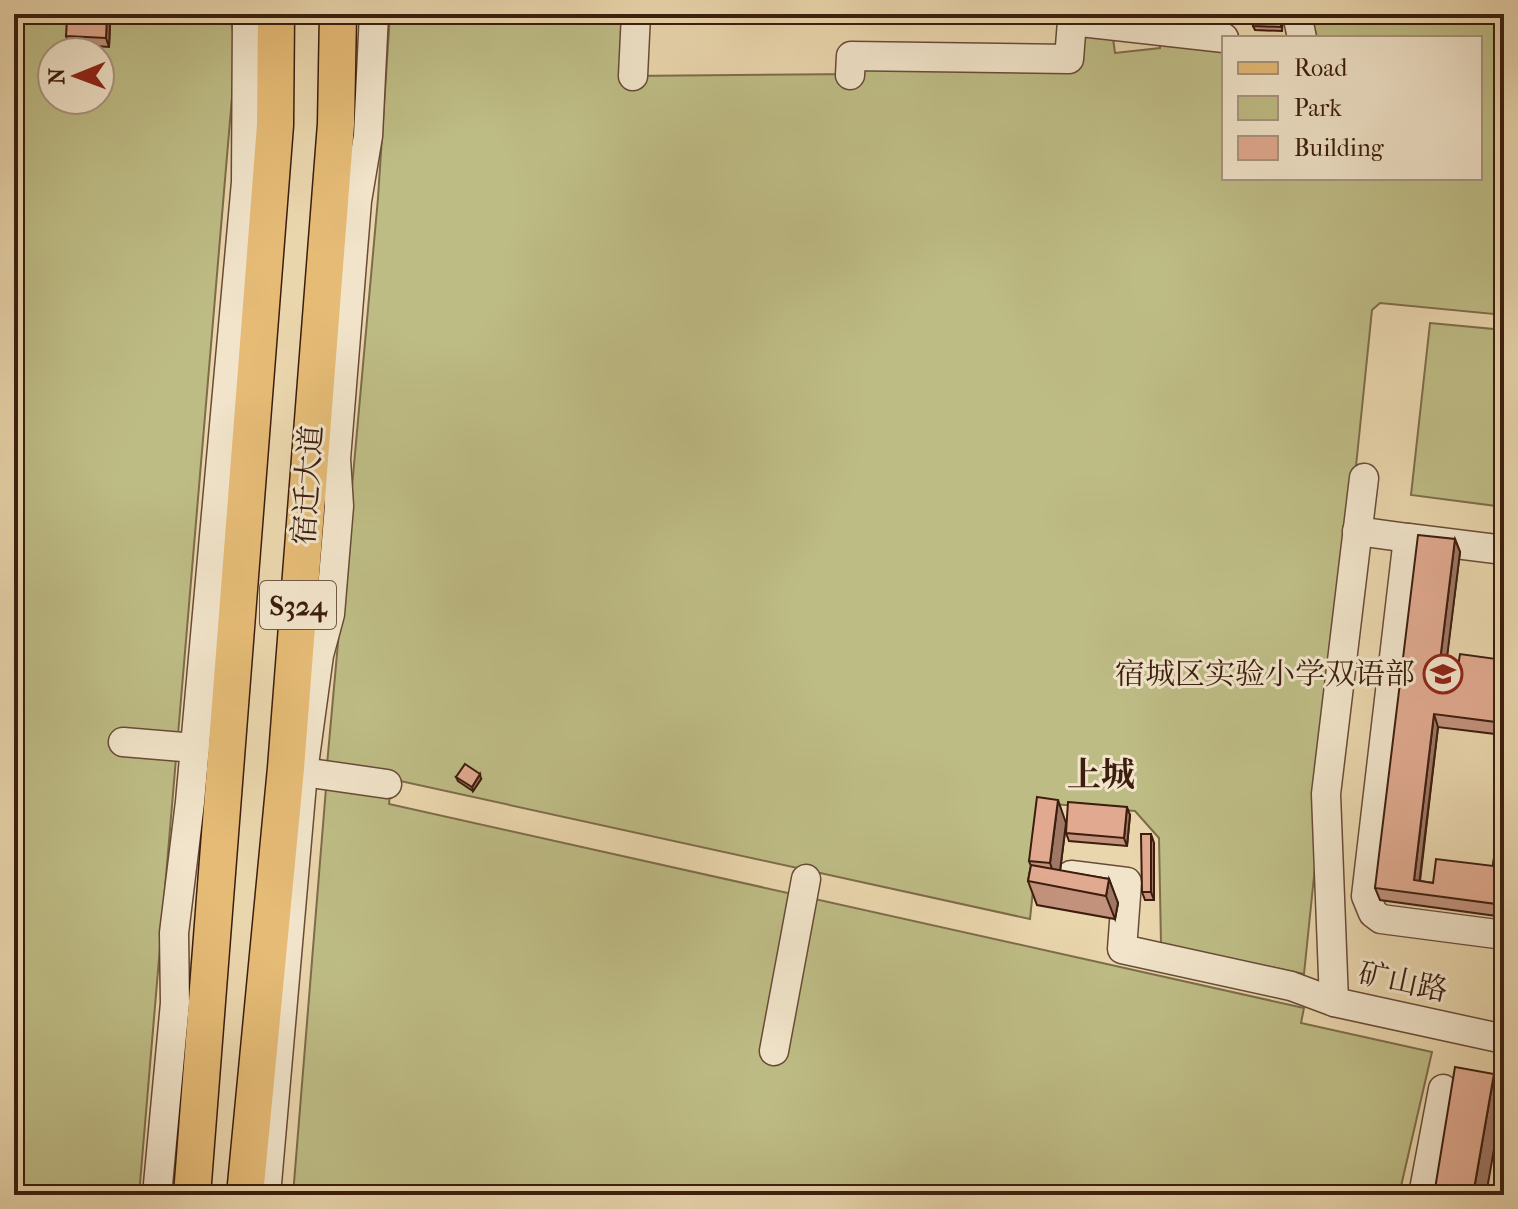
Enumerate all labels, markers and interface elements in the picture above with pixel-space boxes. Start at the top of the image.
north arrow [36,36,116,116]
legend [1222,36,1482,180]
text: Road [1294,54,1348,82]
text: N [44,67,70,85]
text: Park [1294,94,1342,122]
text: Building [1294,134,1385,162]
street label: 宿迁大道 [286,424,330,546]
road number: S324 [260,581,336,629]
school or university icon: 宿城区实验小学双语部 [1422,653,1464,695]
place label: 宿城区实验小学双语部 [1115,657,1415,692]
district label: 上城 [1067,755,1135,795]
street label: 矿山路 [1355,956,1451,1008]

